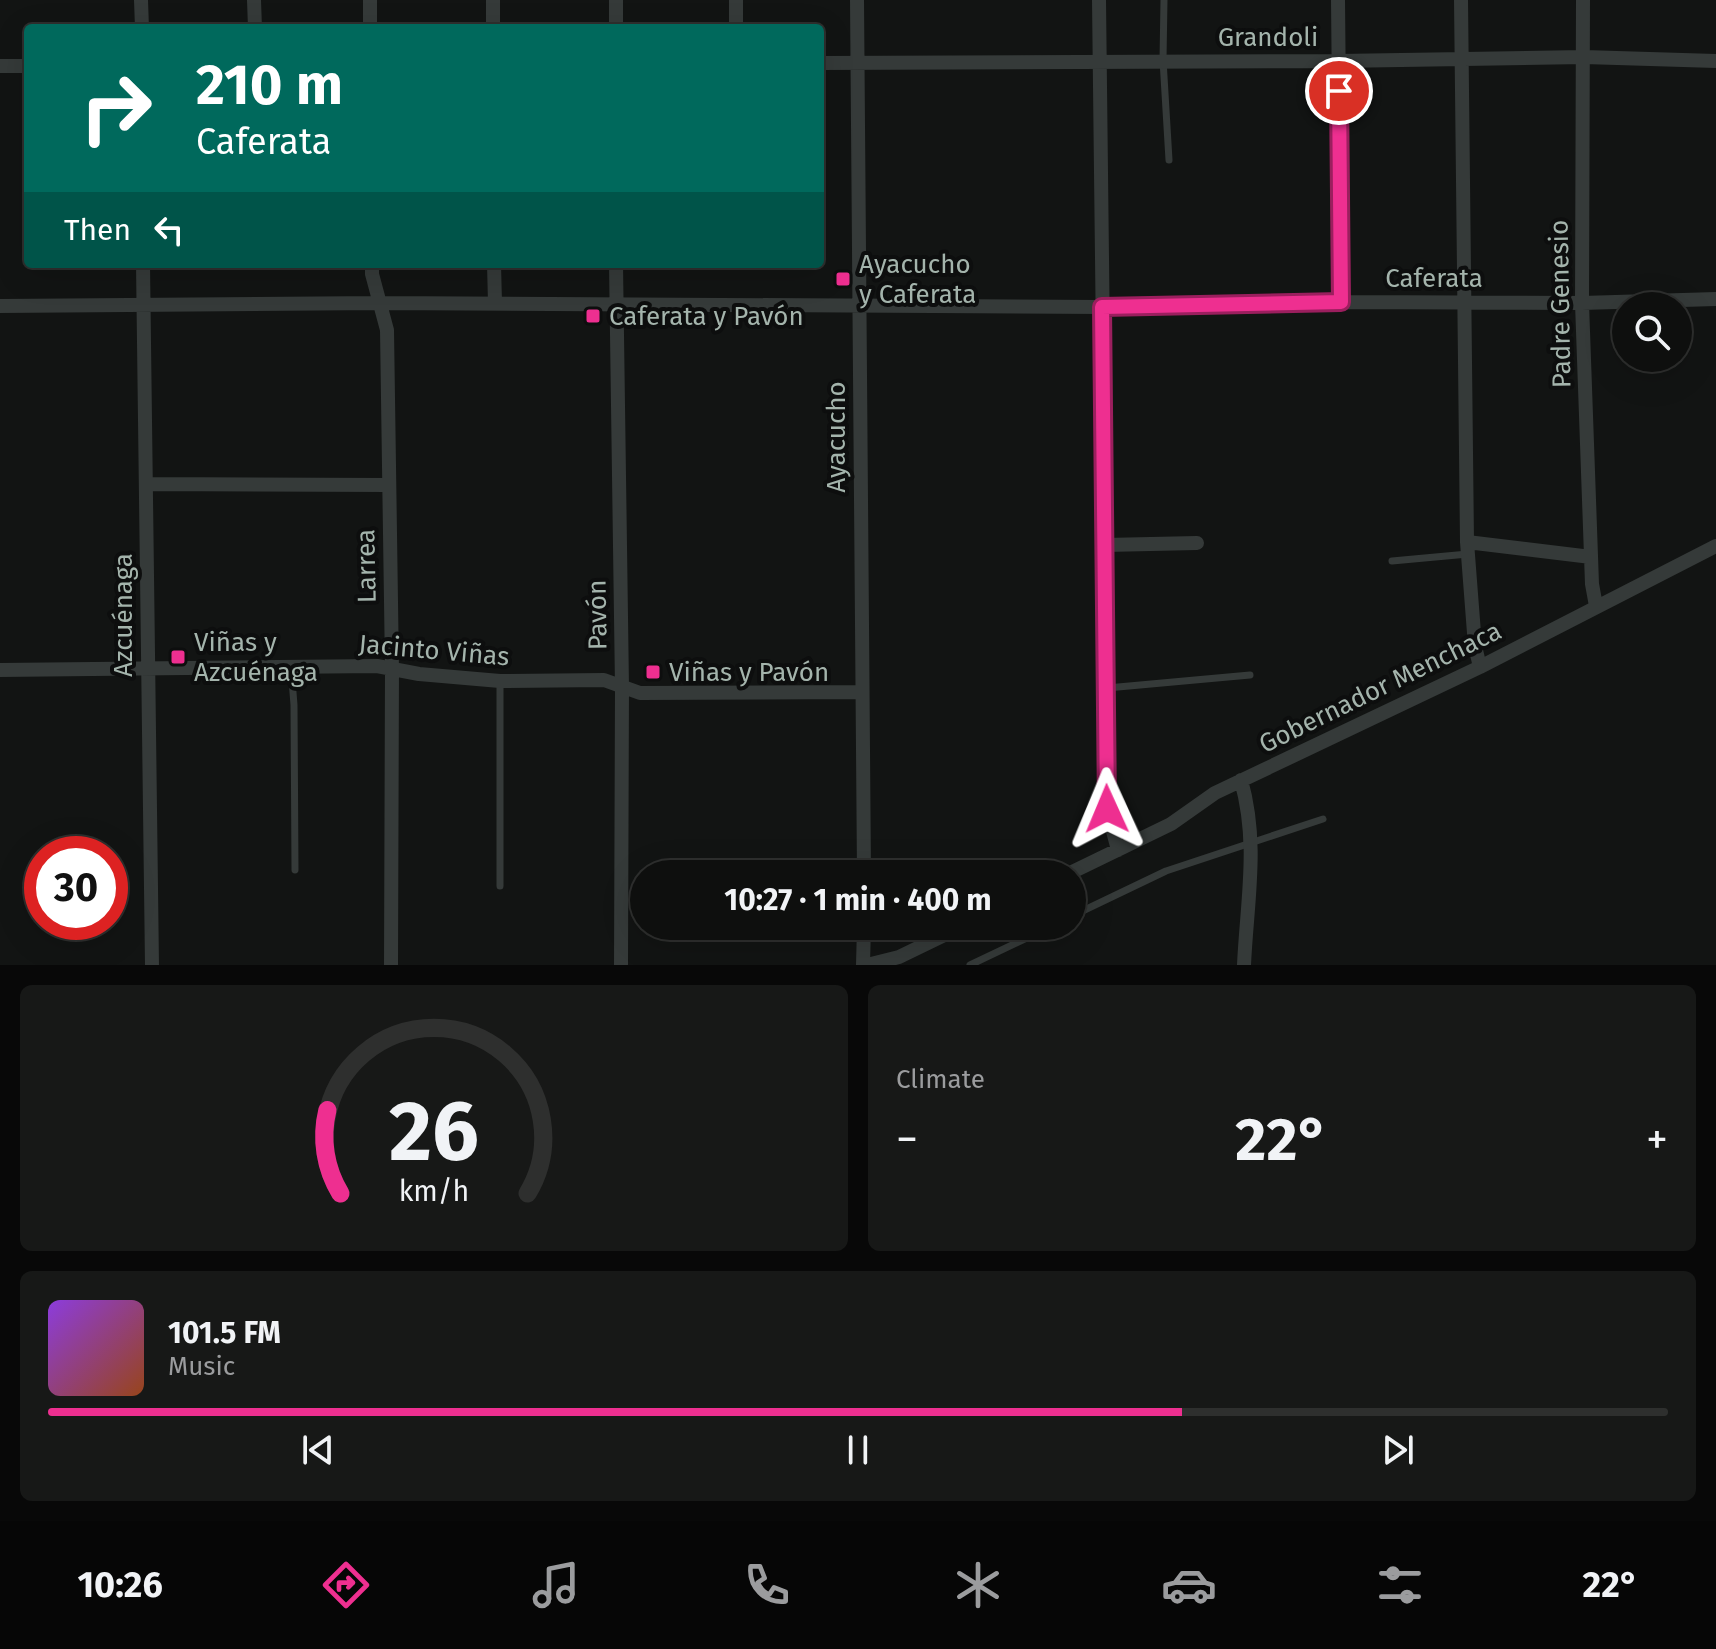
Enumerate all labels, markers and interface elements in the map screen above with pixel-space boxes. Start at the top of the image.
street label: Grandoli [1218,22,1318,53]
text: 210 m [196,52,343,119]
icon: right [64,56,168,160]
pin [1305,57,1373,125]
icon: arrive [1317,69,1361,113]
text: Caferata [196,120,331,164]
icon: left [147,208,191,252]
text: Then [64,212,131,248]
street label: Padre Genesio [1544,220,1577,388]
place label: Ayacucho y Caferata [859,249,976,310]
street label: Caferata [1385,263,1483,294]
marker: Ayacucho y Caferata [834,270,852,288]
map controls [1612,292,1692,372]
button: search [1612,292,1692,372]
place label: Caferata y Pavón [609,301,804,332]
marker: Caferata y Pavón [584,307,602,325]
street label: Ayacucho [821,381,852,493]
street label: Larrea [350,529,383,603]
street label: Azcuénaga [108,553,139,677]
street label: Pavón [581,579,614,651]
street label: Gobernador Menchaca [1254,615,1507,760]
place label: Viñas y Azcuénaga [194,627,318,688]
street label: Jacinto Viñas [357,628,511,673]
marker: Viñas y Azcuénaga [169,648,187,666]
place label: Viñas y Pavón [669,657,829,688]
marker: Viñas y Pavón [644,663,662,681]
position arrow [1065,767,1149,851]
speed limit sign: 30 [24,836,128,940]
text: 10:27 · 1 min · 400 m [724,882,992,918]
text: Climate [896,1064,985,1095]
text: 26 [389,1082,479,1182]
text: 22° [1235,1104,1329,1176]
text: − [896,1113,918,1166]
text: + [1646,1113,1668,1166]
text: km/h [399,1174,469,1209]
text: 101.5 FM [168,1315,281,1351]
text: Music [168,1351,235,1382]
icon: previous [296,1428,340,1472]
icon: pause [836,1428,880,1472]
icon: next [1376,1428,1420,1472]
icon: directions [318,1557,374,1613]
icon: music [528,1557,584,1613]
icon: phone [739,1557,795,1613]
icon: climate [950,1557,1006,1613]
icon: car [1161,1557,1217,1613]
icon: filters [1372,1557,1428,1613]
text: 10:26 [77,1563,163,1607]
text: 22° [1583,1563,1639,1607]

